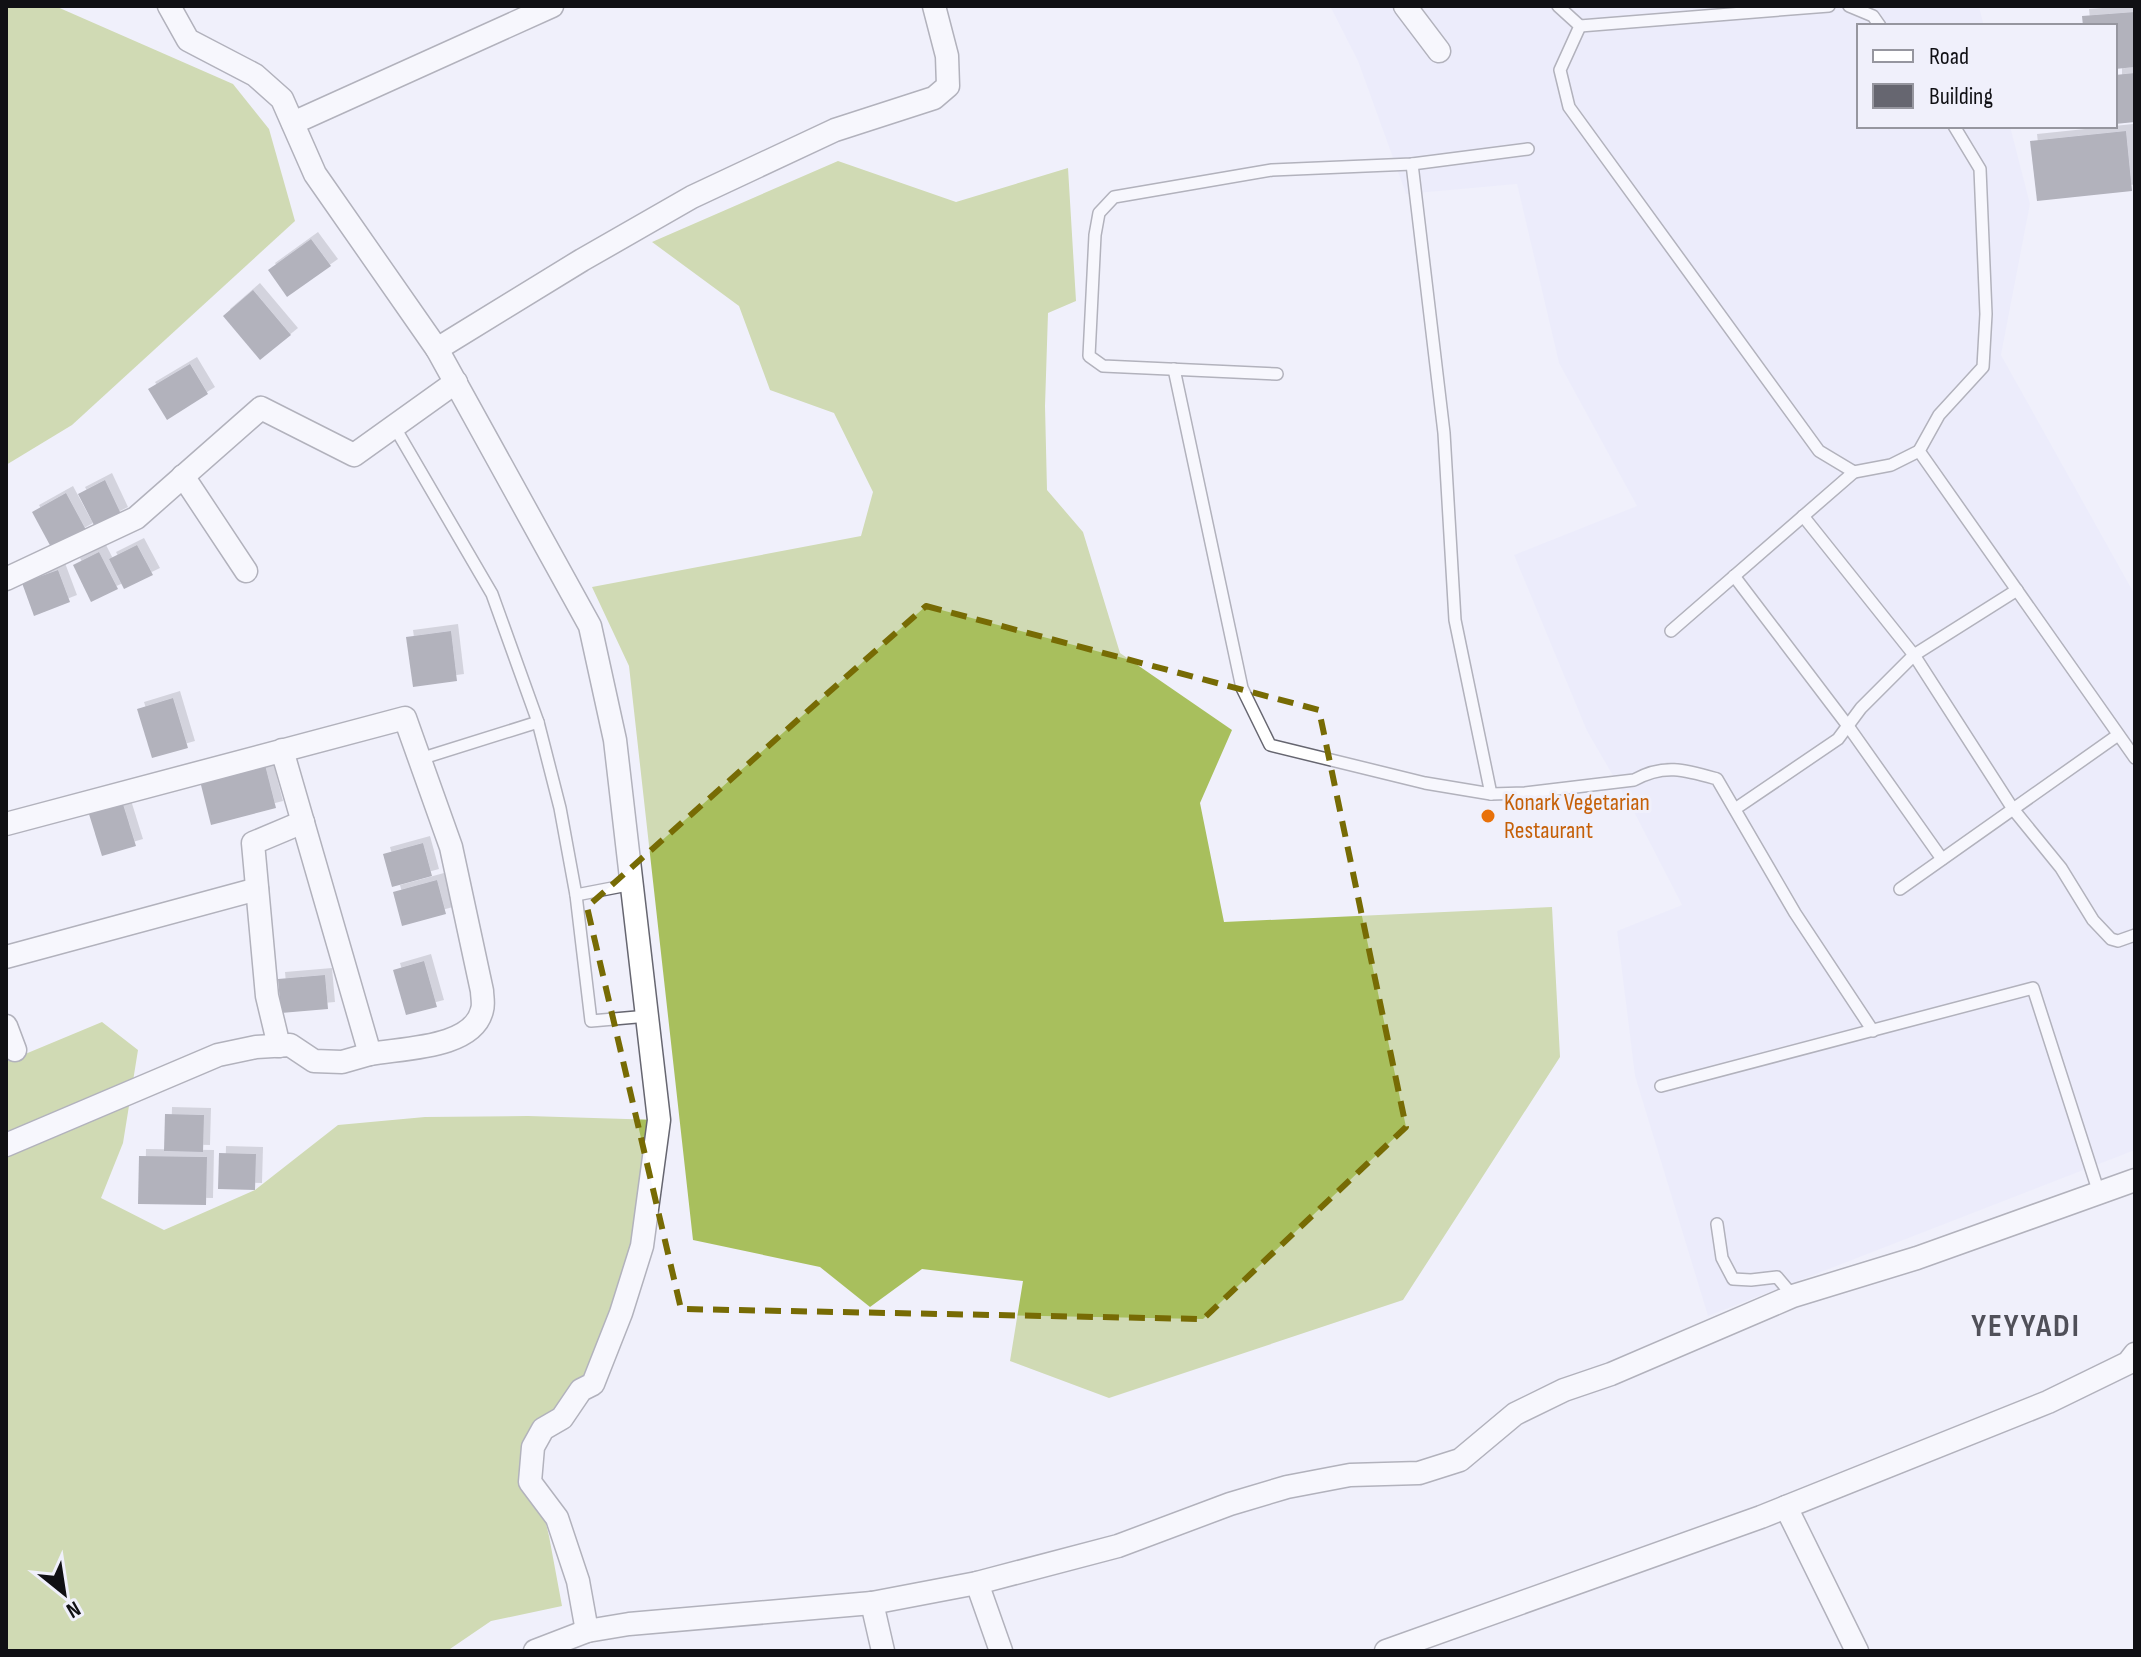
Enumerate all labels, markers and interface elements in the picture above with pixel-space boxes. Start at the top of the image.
legend [1857,24,2117,128]
text: Road [1929,42,1969,71]
text: Building [1929,82,1993,111]
place label: Konark Vegetarian Restaurant [1504,788,1650,845]
marker: Konark Vegetarian Restaurant [1479,807,1497,825]
district label: YEYYADI [1971,1307,2081,1346]
north arrow [24,1553,104,1633]
text: N [61,1594,85,1624]

